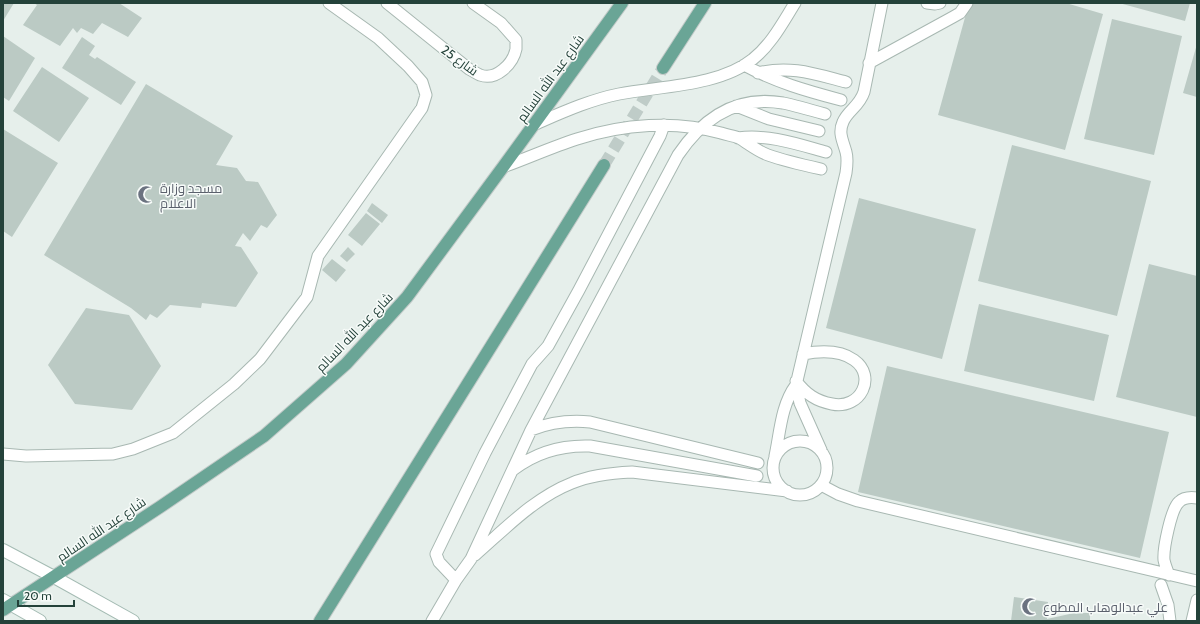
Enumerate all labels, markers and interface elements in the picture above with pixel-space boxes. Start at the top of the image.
street label: شارع عبد الله السالم [513,31,589,126]
street label: شارع 25 [438,41,482,80]
place label: مسجد وزارة الاعلام [160,180,222,213]
mosque icon: مسجد وزارة الاعلام [137,185,157,205]
street label: شارع عبد الله السالم [312,289,397,376]
street label: شارع عبد الله السالم [53,493,150,566]
scale bar [18,582,74,608]
text: 20 m [24,588,52,603]
mosque icon: علي عبدالوهاب المطوع [1020,597,1040,617]
place label: علي عبدالوهاب المطوع [1043,599,1168,618]

